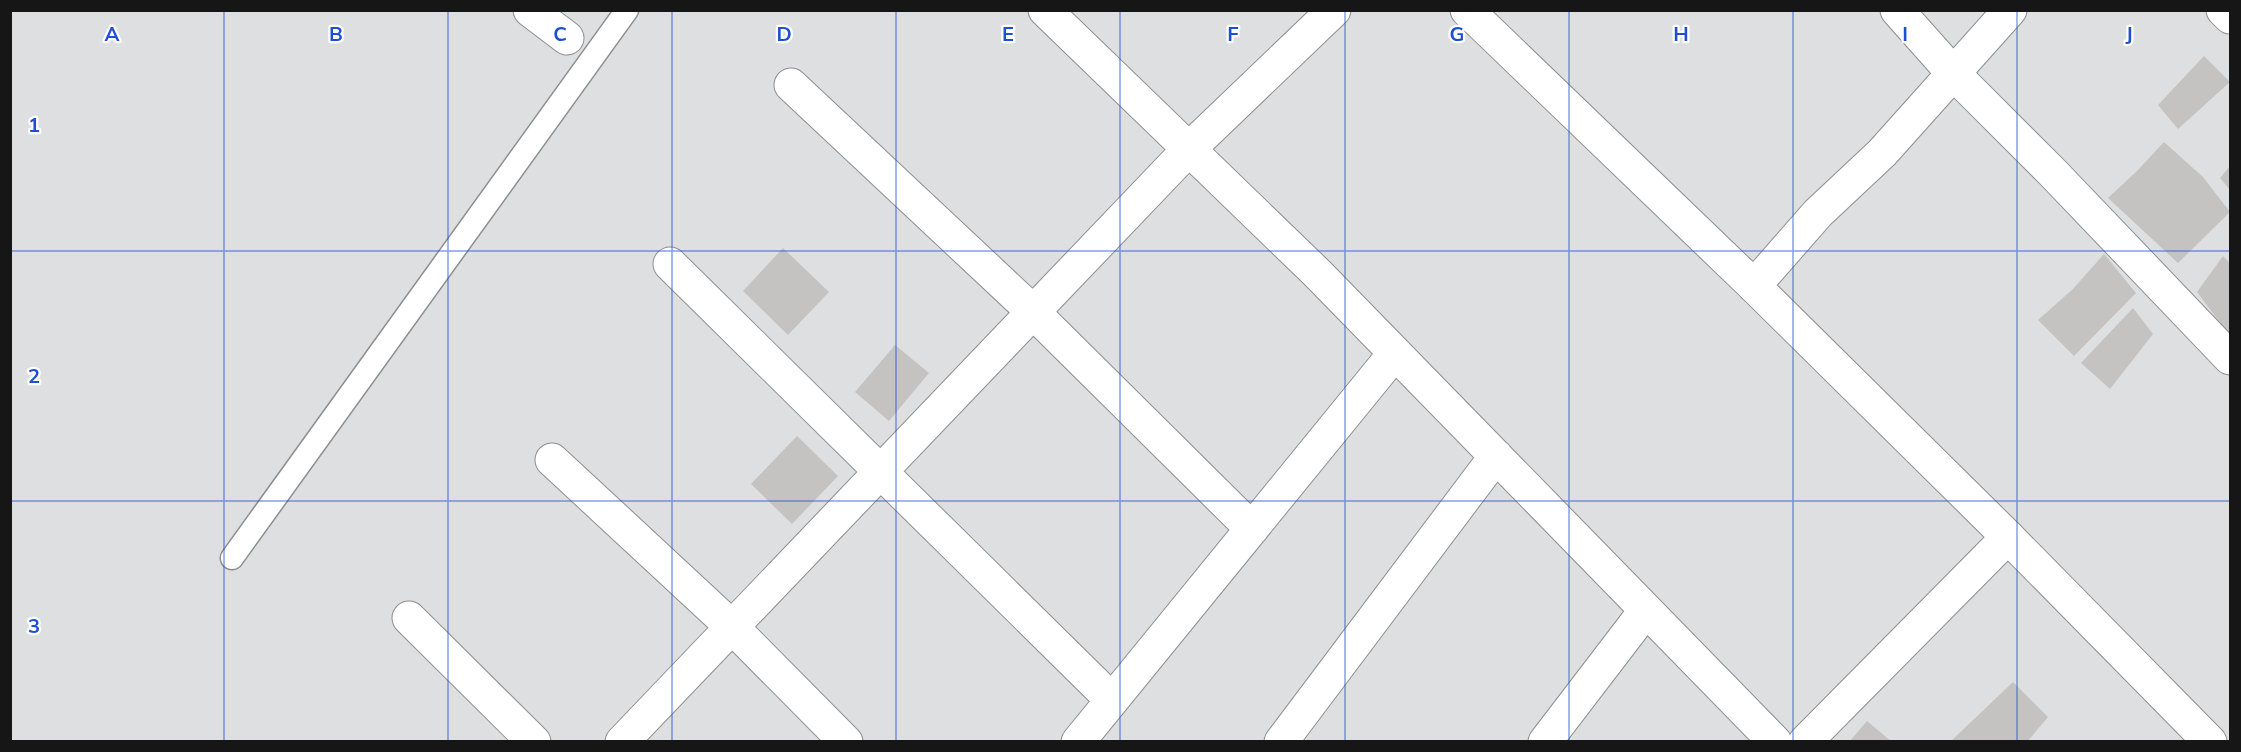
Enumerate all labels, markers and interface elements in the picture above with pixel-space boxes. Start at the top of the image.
text: A [105,21,120,46]
text: B [329,21,343,46]
text: C [553,21,567,46]
text: D [776,21,792,46]
text: E [1002,21,1014,46]
text: F [1227,21,1239,46]
text: G [1450,21,1464,46]
text: H [1673,21,1689,46]
text: I [1902,21,1908,46]
text: J [2125,21,2133,46]
text: 1 [28,112,40,137]
text: 2 [28,363,40,388]
text: 3 [28,613,40,638]

